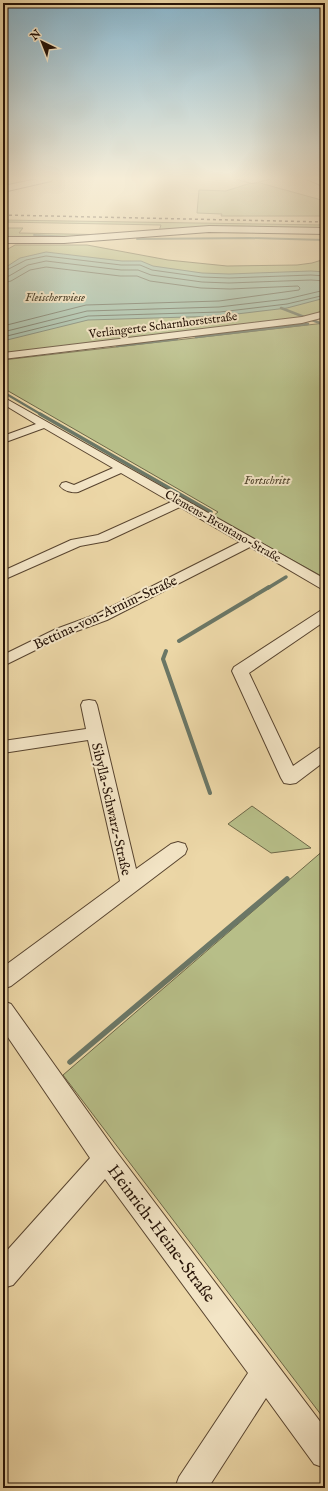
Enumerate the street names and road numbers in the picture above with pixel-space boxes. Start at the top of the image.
street label: Verlängerte Scharnhorststraße [87,309,239,342]
street label: Clemens-Brentano-Straße [162,487,284,566]
street label: Bettina-von-Arnim-Straße [31,571,181,654]
street label: Sibylla-Schwarz-Straße [87,741,135,878]
street label: Heinrich-Heine-Straße [102,1161,220,1307]

